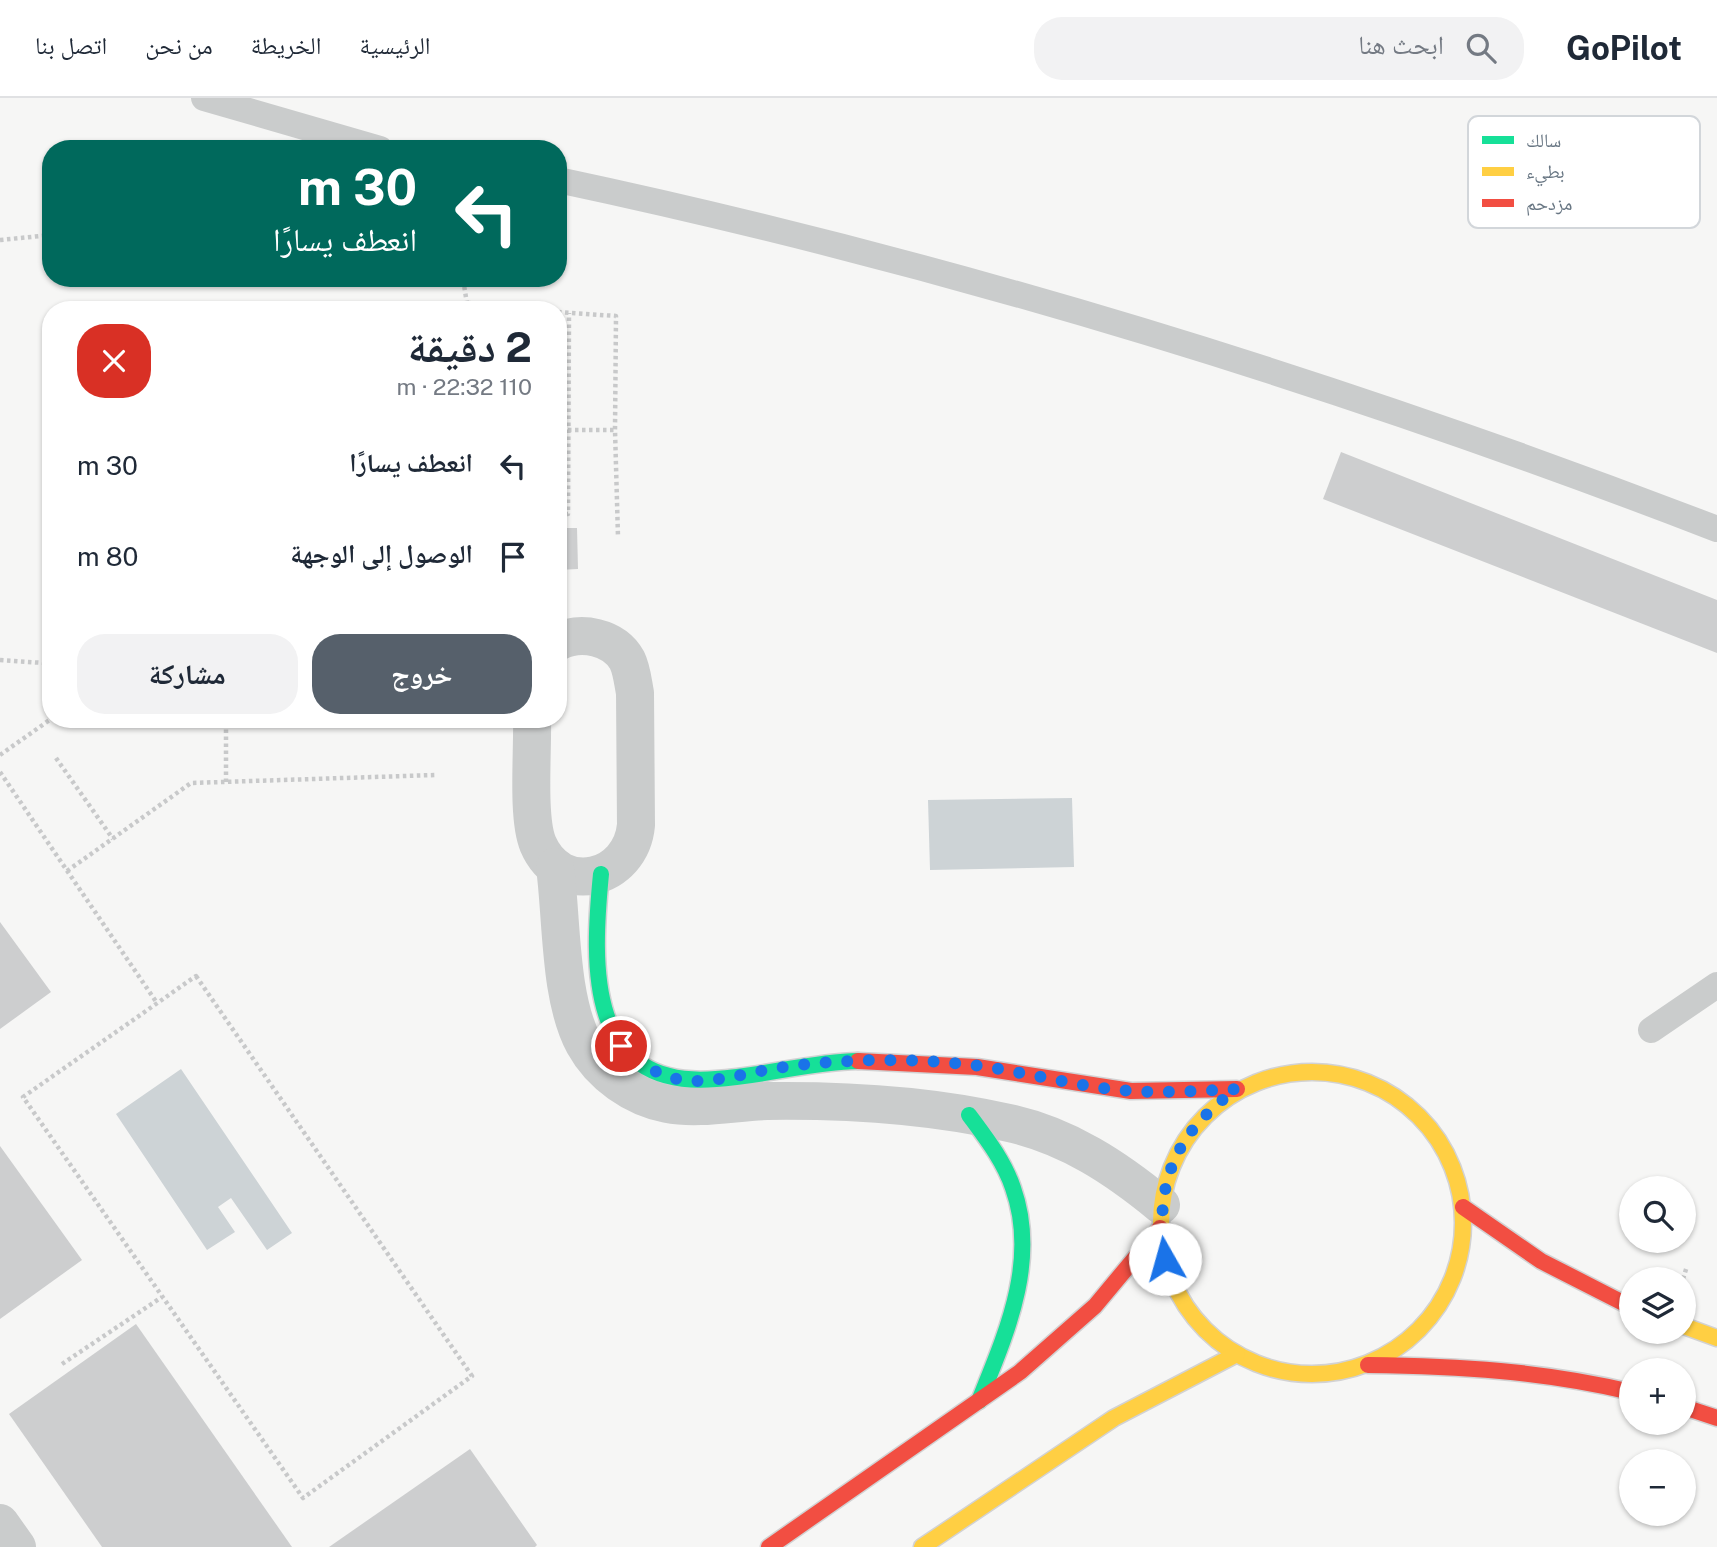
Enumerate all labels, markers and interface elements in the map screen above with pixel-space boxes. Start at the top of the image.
search box [1034,17,1524,80]
text: ابحث هنا [1358,29,1444,60]
icon: search [1462,29,1500,67]
text: GoPilot [1566,29,1682,67]
text: اتصل بنا [35,31,107,59]
text: من نحن [145,31,213,59]
text: الخريطة [251,31,321,59]
text: الرئيسية [359,31,431,59]
legend [1468,116,1700,228]
text: سالك [1526,129,1561,151]
text: 30 m [298,158,417,216]
text: بطيء [1526,160,1565,187]
icon: left [441,168,532,259]
text: مزدحم [1526,192,1572,216]
text: انعطف يسارًا [273,221,417,258]
text: 2 دقيقة [408,322,532,371]
button: close [77,324,151,398]
text: 110 m · 22:32 [397,373,532,400]
text: انعطف يسارًا [349,447,473,478]
icon: left [494,447,532,485]
text: 30 m [77,450,138,481]
text: الوصول إلى الوجهة [290,538,473,569]
icon: arrive [494,538,532,576]
text: 80 m [77,541,138,572]
button: مشاركة [77,634,298,714]
button: خروج [312,634,532,714]
pin [591,1016,651,1076]
icon: arrive [602,1027,640,1065]
map controls [1619,1176,1696,1526]
button: search [1619,1176,1696,1253]
position arrow [1128,1222,1202,1296]
button: layers [1619,1267,1696,1344]
button: + [1619,1358,1696,1435]
button: − [1619,1449,1696,1526]

